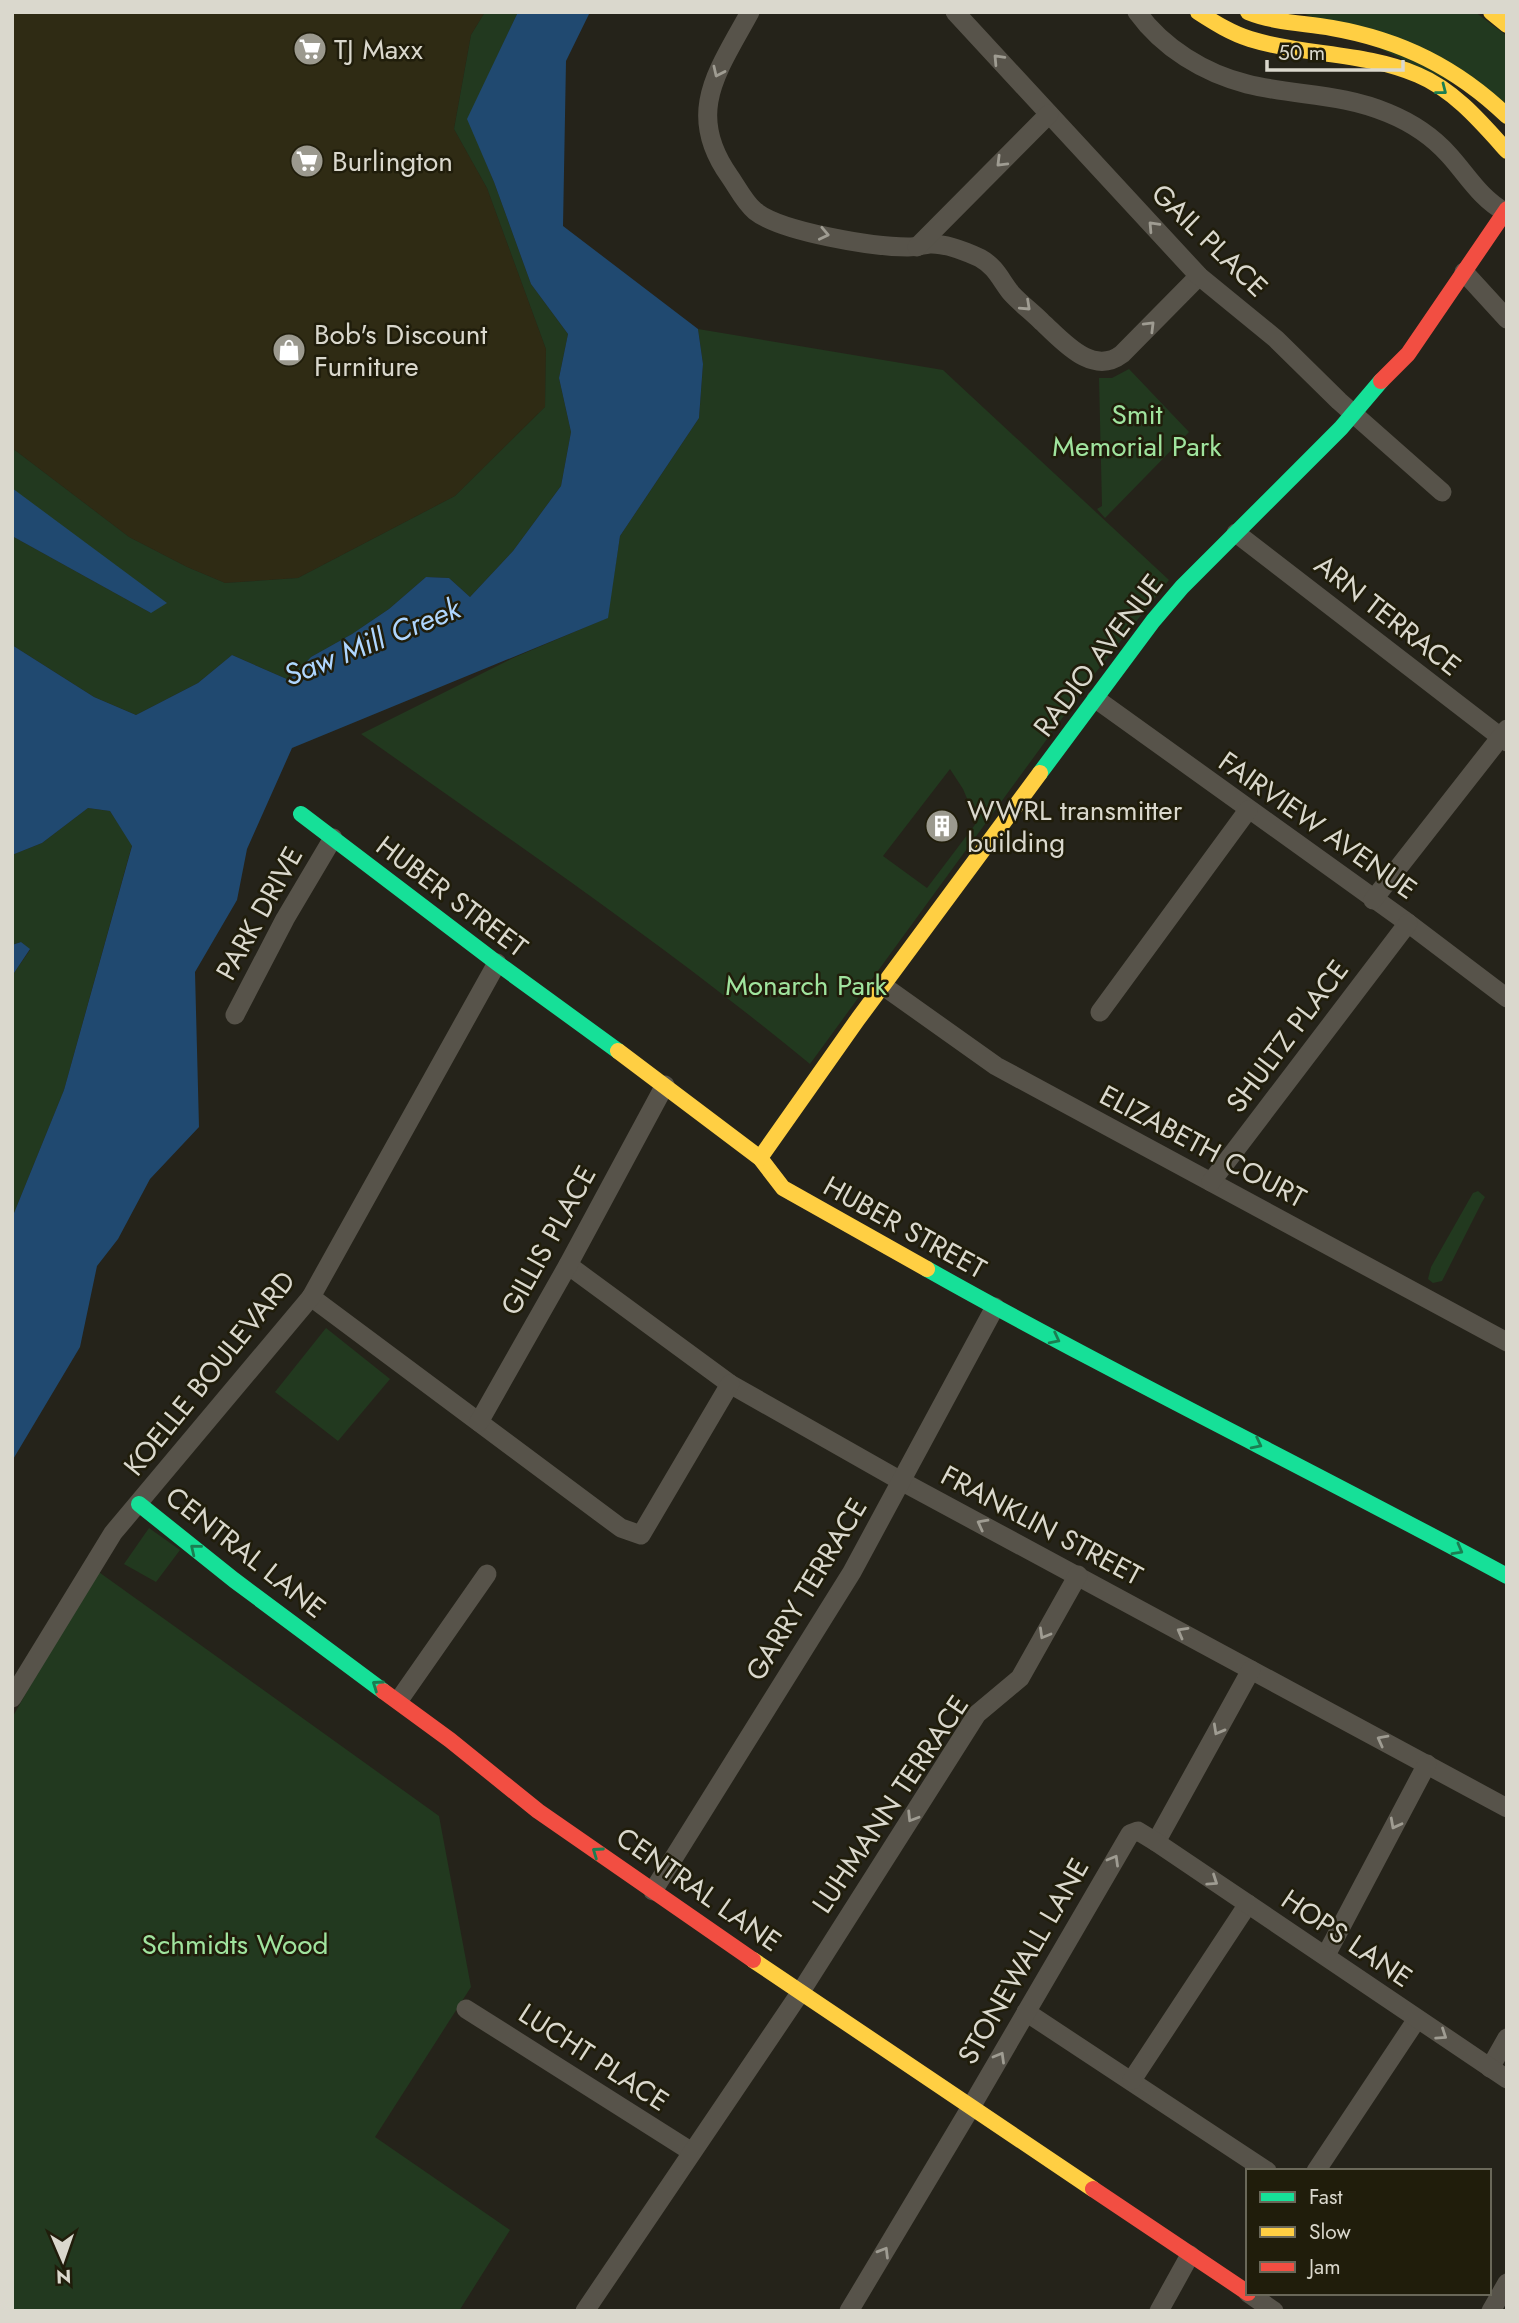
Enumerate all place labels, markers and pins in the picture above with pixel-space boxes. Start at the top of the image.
place label: TJ Maxx [334,29,423,70]
supermarket icon: TJ Maxx [291,30,329,68]
place label: Burlington [332,141,453,182]
supermarket icon: Burlington [288,142,326,180]
place label: Bob's Discount Furniture [314,314,488,387]
shop icon: Bob's Discount Furniture [270,331,308,369]
place label: WWRL transmitter building [967,790,1183,863]
building icon: WWRL transmitter building [923,807,961,845]

